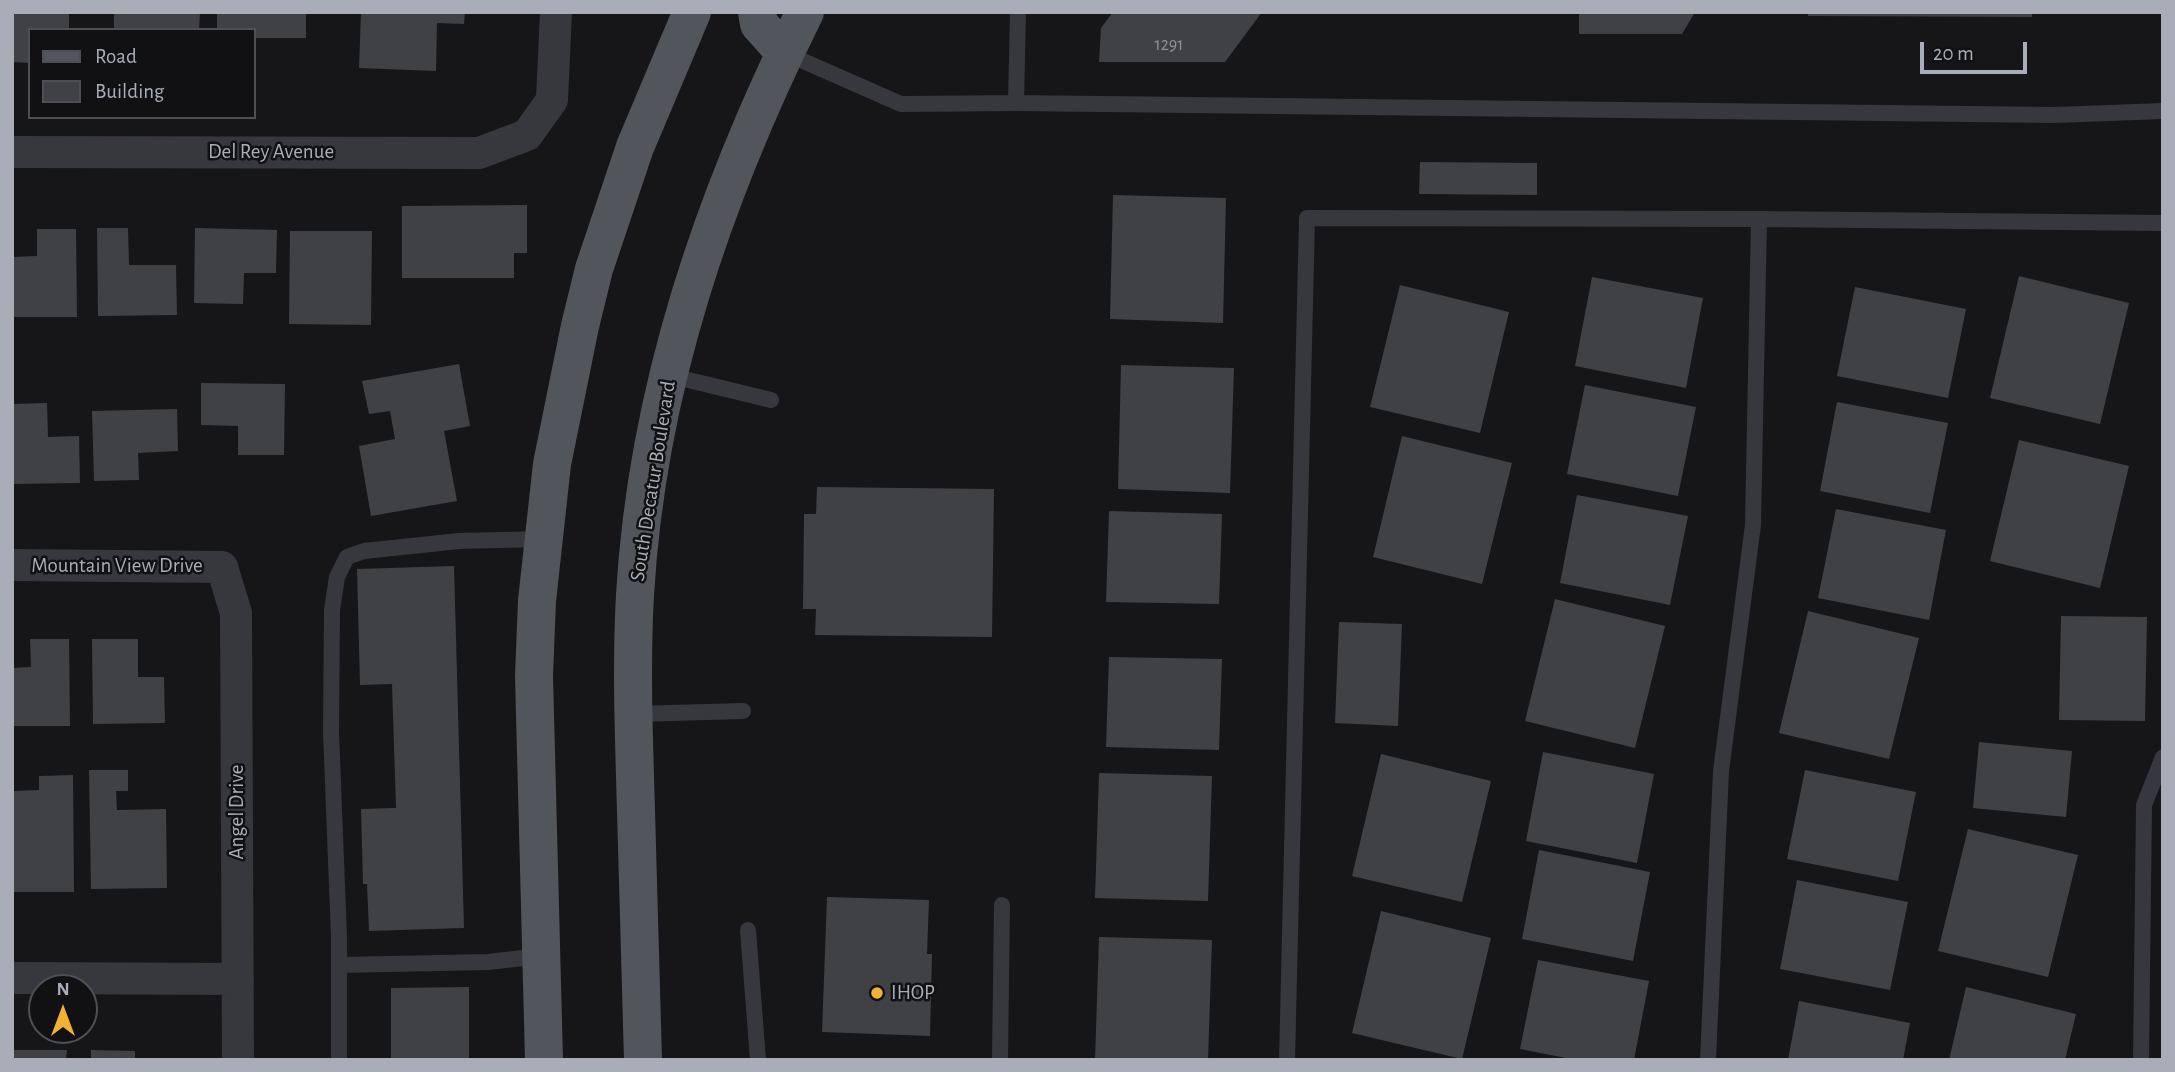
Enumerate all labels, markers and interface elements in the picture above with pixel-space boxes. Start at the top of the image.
legend [28,28,256,119]
scale bar [1923,28,2030,72]
house number: 1291 [1154,34,1184,56]
text: 20 m [1933,43,1974,64]
text: Road [95,46,137,67]
text: Building [95,81,164,102]
street label: Del Rey Avenue [208,139,334,165]
street label: South Decatur Boulevard [625,379,681,583]
street label: Mountain View Drive [31,553,203,579]
street label: Angel Drive [224,764,250,860]
north arrow [28,974,98,1044]
text: N [56,980,70,999]
place label: IHOP [891,980,935,1006]
marker: IHOP [869,985,885,1001]

